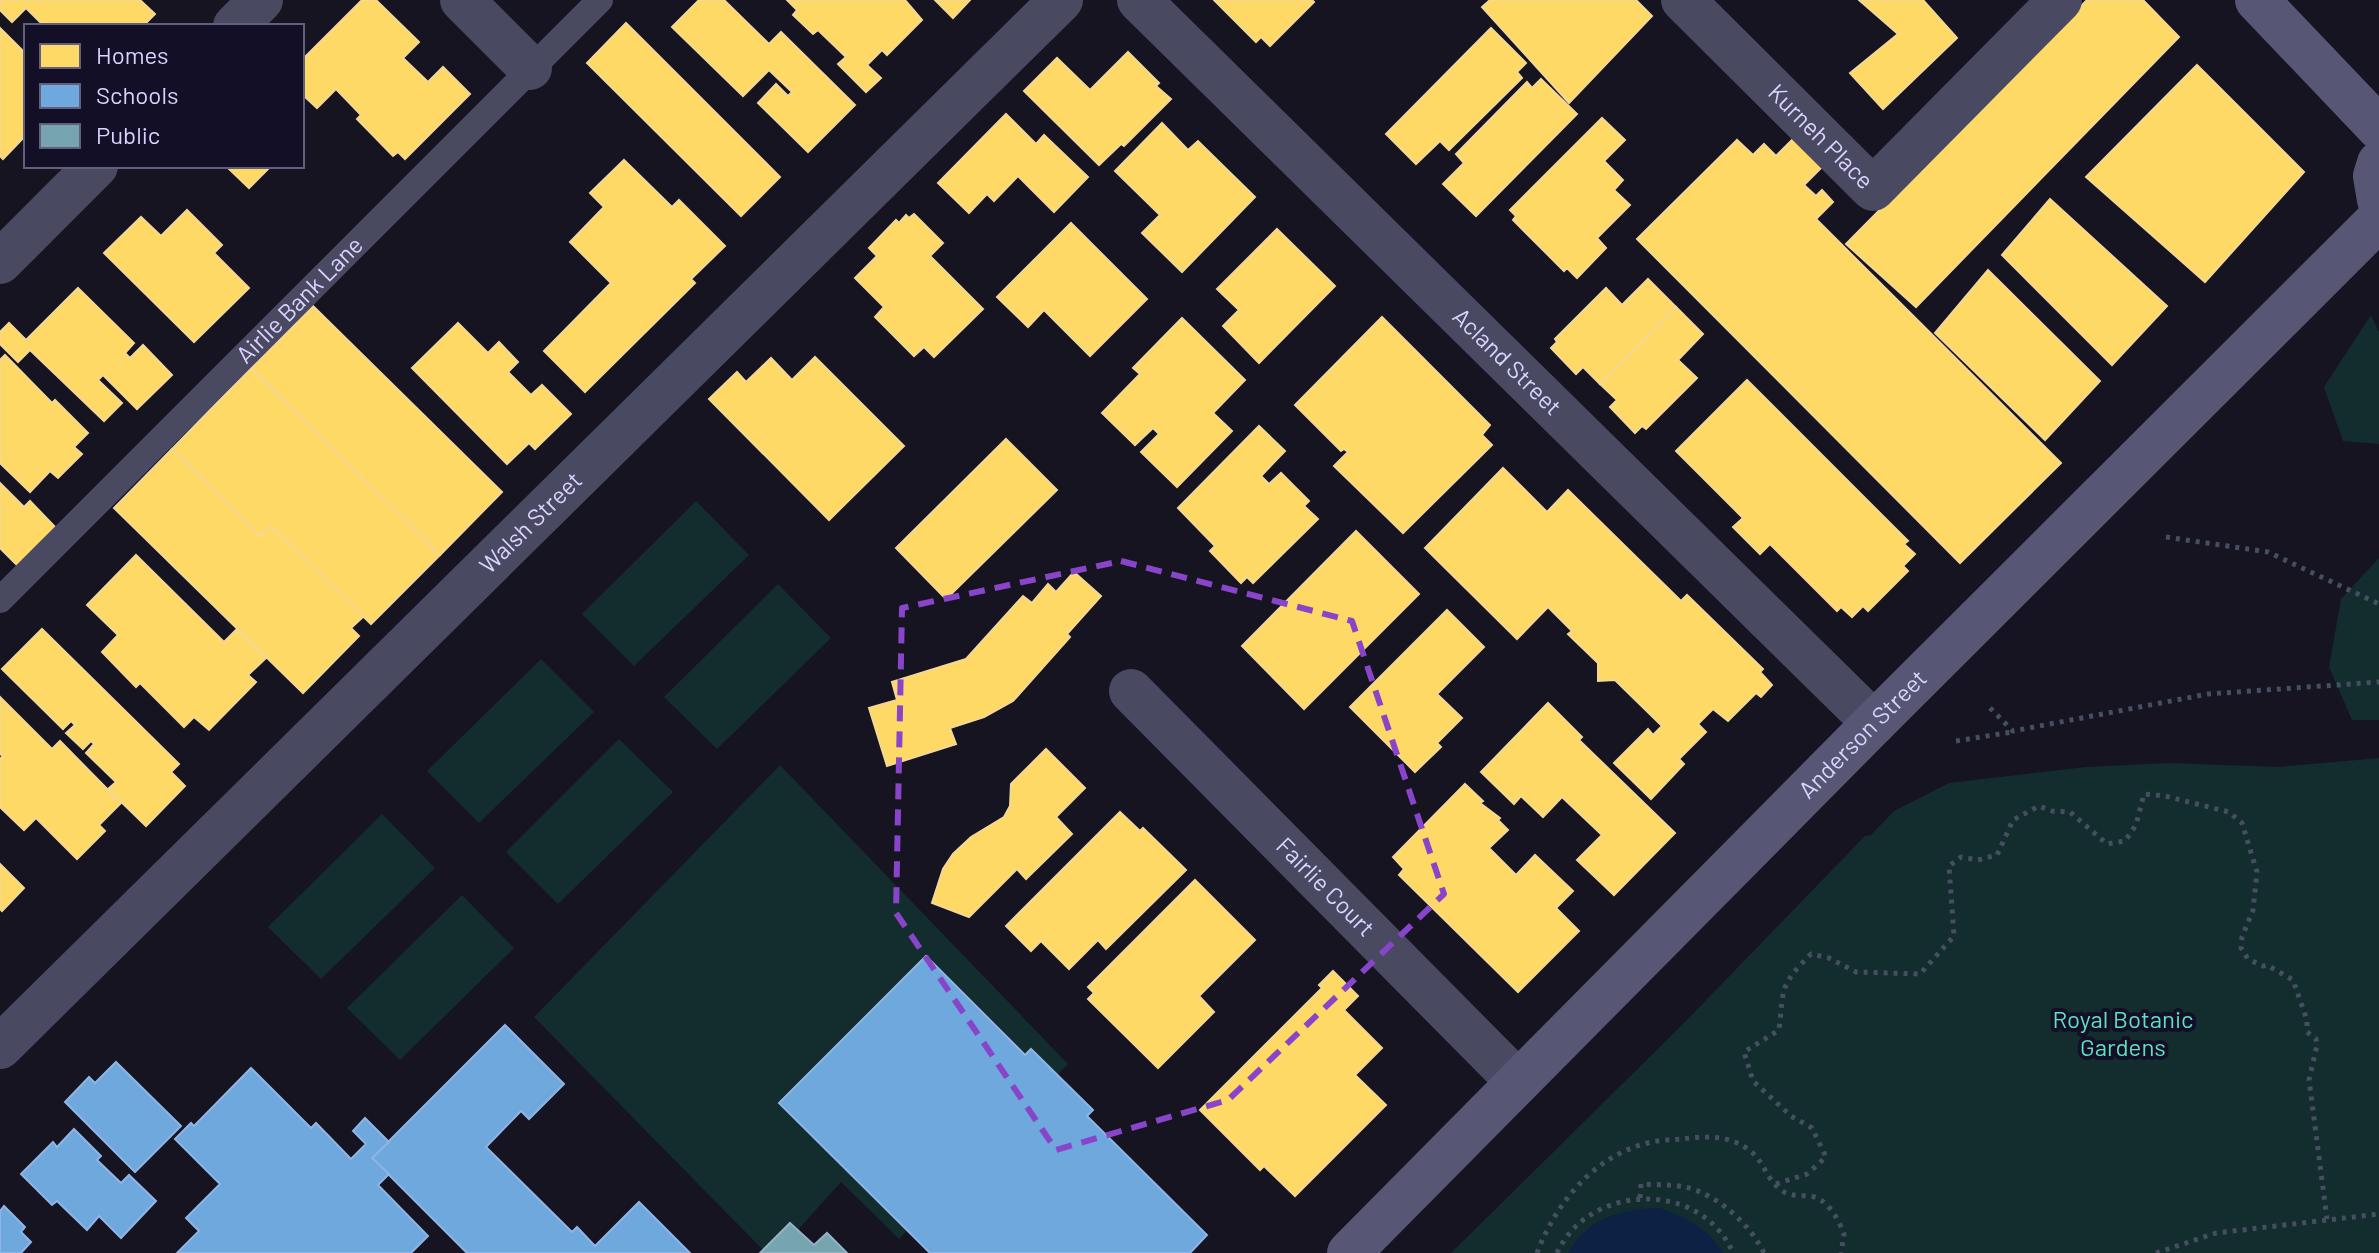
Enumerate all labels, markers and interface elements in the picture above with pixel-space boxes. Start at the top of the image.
legend [24,24,304,168]
text: Homes [96,40,169,69]
street label: Kurneh Place [1763,77,1880,194]
text: Schools [96,80,179,109]
text: Public [96,120,160,149]
street label: Airlie Bank Lane [229,230,368,368]
street label: Acland Street [1448,301,1568,420]
street label: Walsh Street [473,465,587,579]
street label: Anderson Street [1792,663,1932,804]
street label: Fairlie Court [1271,831,1381,942]
park label: Royal Botanic Gardens [2052,1004,2194,1061]

